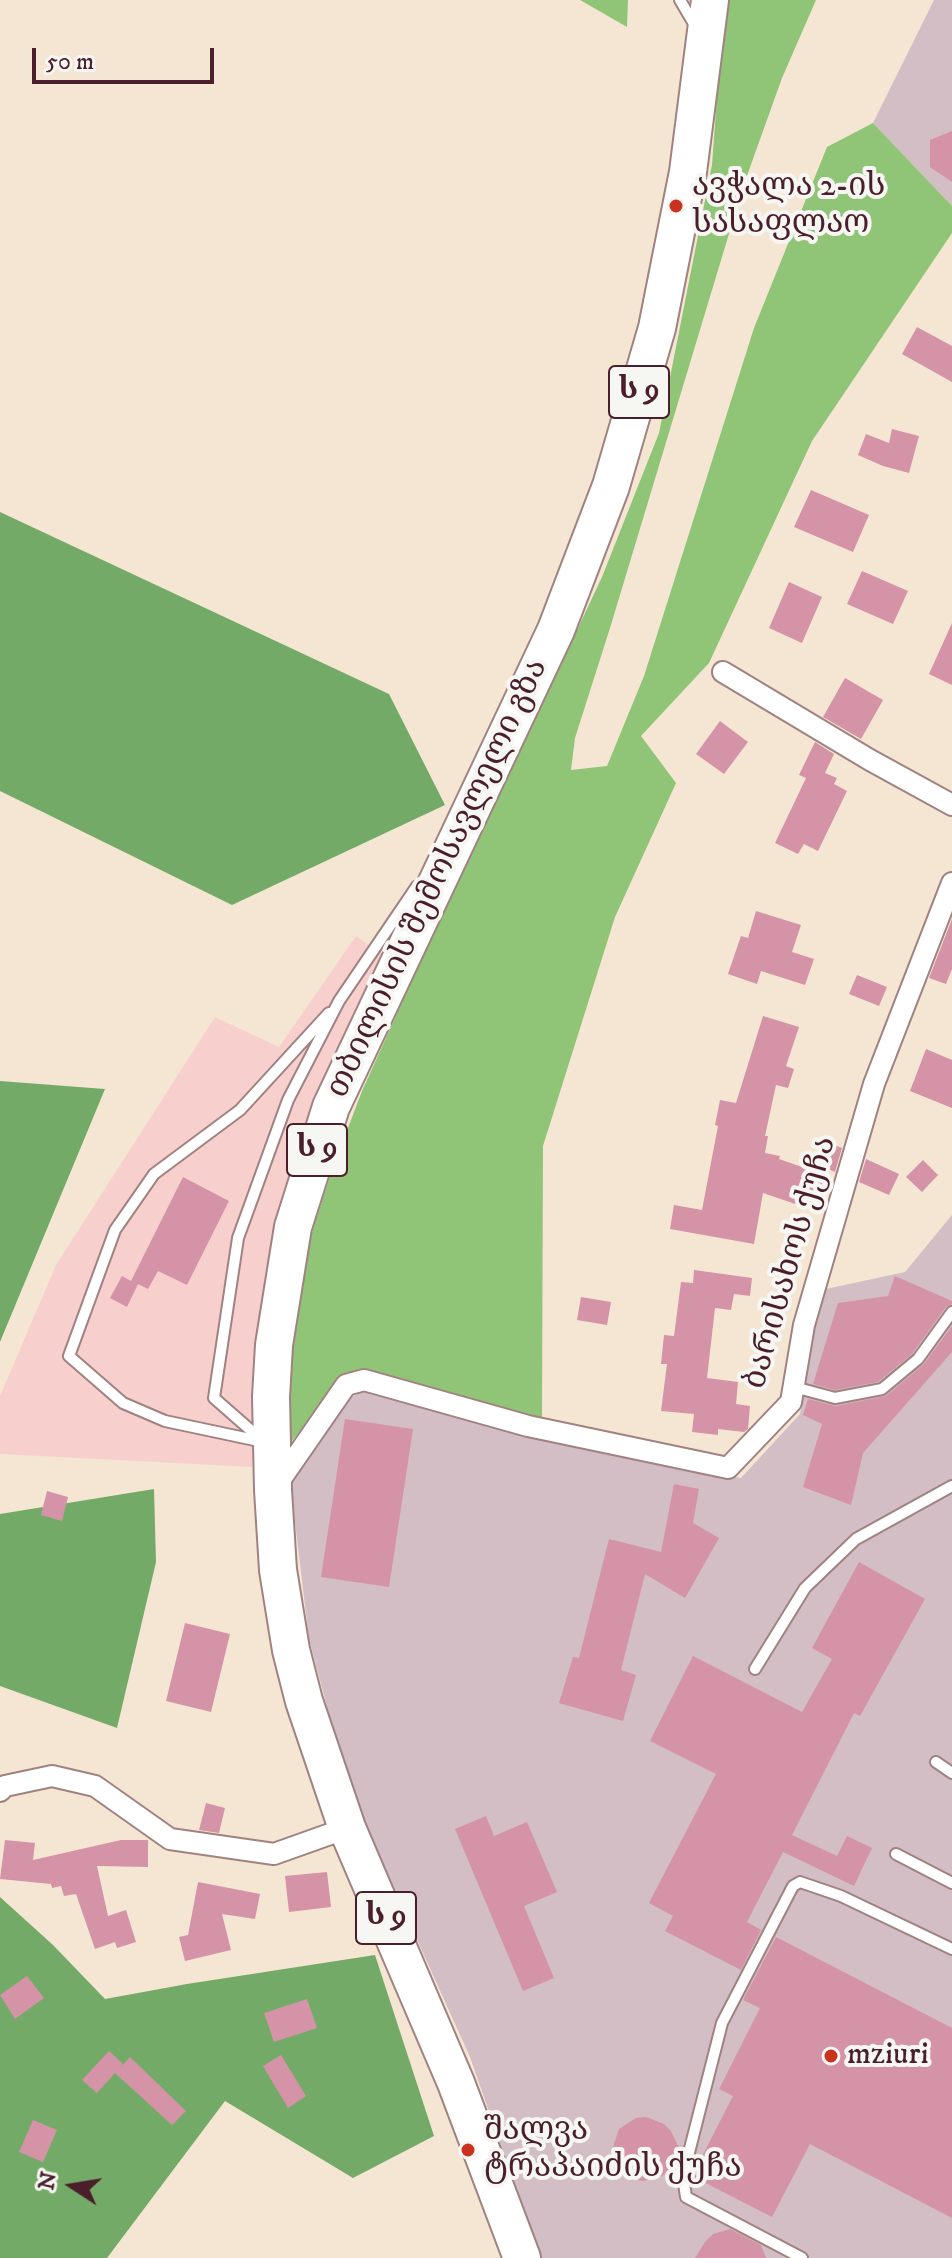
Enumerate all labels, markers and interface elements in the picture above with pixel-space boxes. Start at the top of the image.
scale bar [36,32,218,82]
text: 50 m [46,47,94,77]
place label: ავჭალა 2-ის სასაფლაო [692,169,886,244]
marker: ავჭალა 2-ის სასაფლაო [667,197,685,215]
road number: ს 9 [609,366,669,418]
street label: თბილისის შემოსავლელი გზა [320,654,558,1104]
road number: ს 9 [287,1124,347,1176]
street label: ბარისახოს ქუჩა [738,1132,846,1394]
road number: ს 9 [356,1892,416,1944]
place label: mziuri [847,2037,929,2075]
marker: mziuri [822,2047,840,2065]
place label: შალვა ტრაპაიძის ქუჩა [484,2113,742,2188]
marker: შალვა ტრაპაიძის ქუჩა [459,2141,477,2159]
north arrow [32,2146,112,2226]
text: N [33,2169,63,2193]

